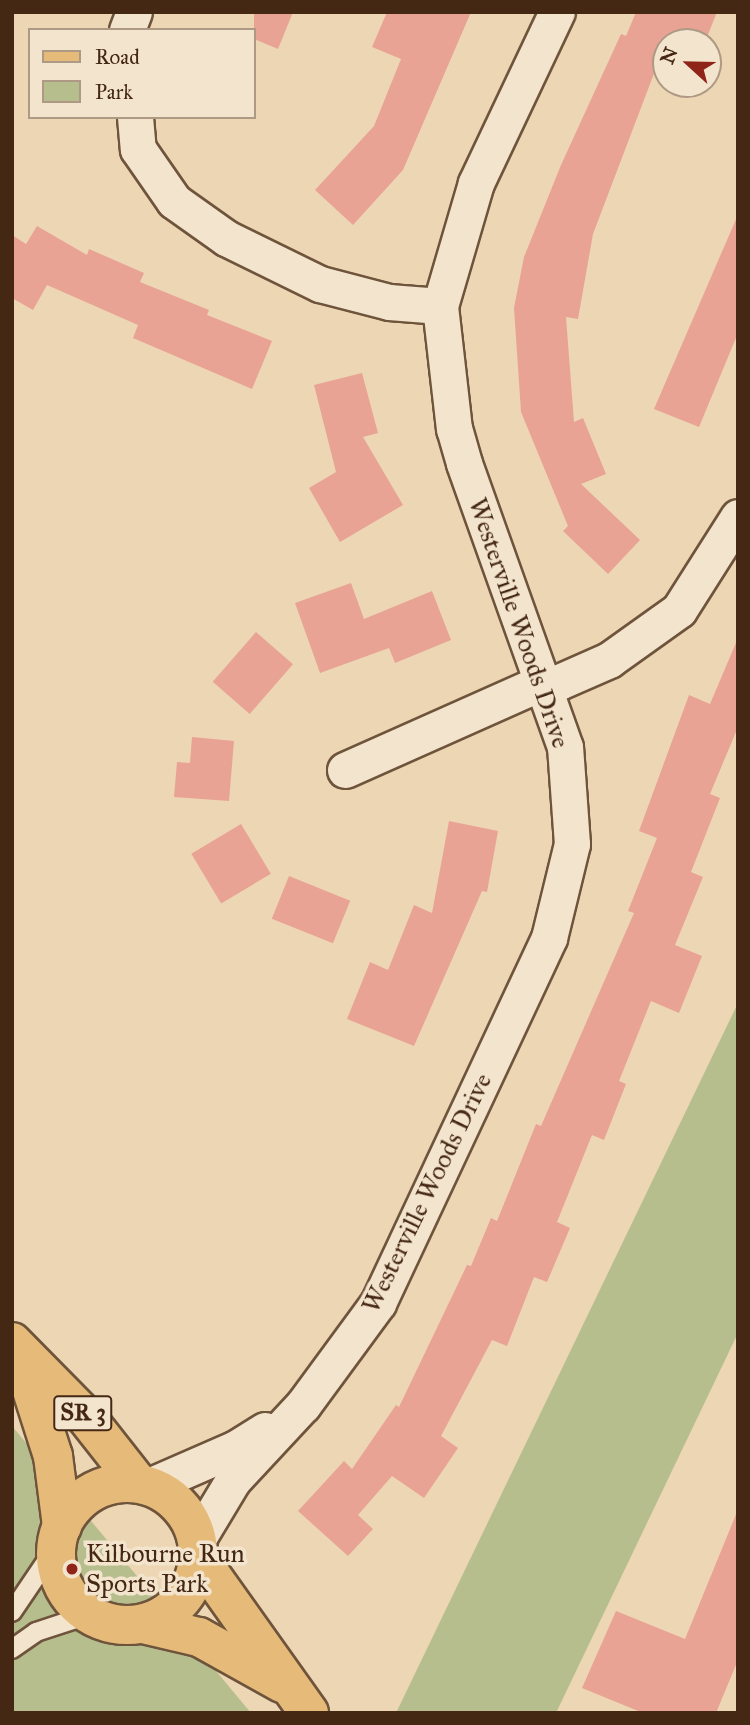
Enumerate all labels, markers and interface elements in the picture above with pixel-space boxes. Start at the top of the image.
legend [28,28,256,119]
north arrow [652,28,722,98]
text: Road [95,44,140,70]
text: N [655,44,683,67]
text: Park [95,79,133,105]
street label: Westerville Woods Drive [461,494,577,752]
street label: Westerville Woods Drive [355,1068,499,1318]
road number: SR 3 [53,1392,113,1434]
place label: Kilbourne Run Sports Park [86,1538,245,1600]
marker: Kilbourne Run Sports Park [64,1561,80,1577]

